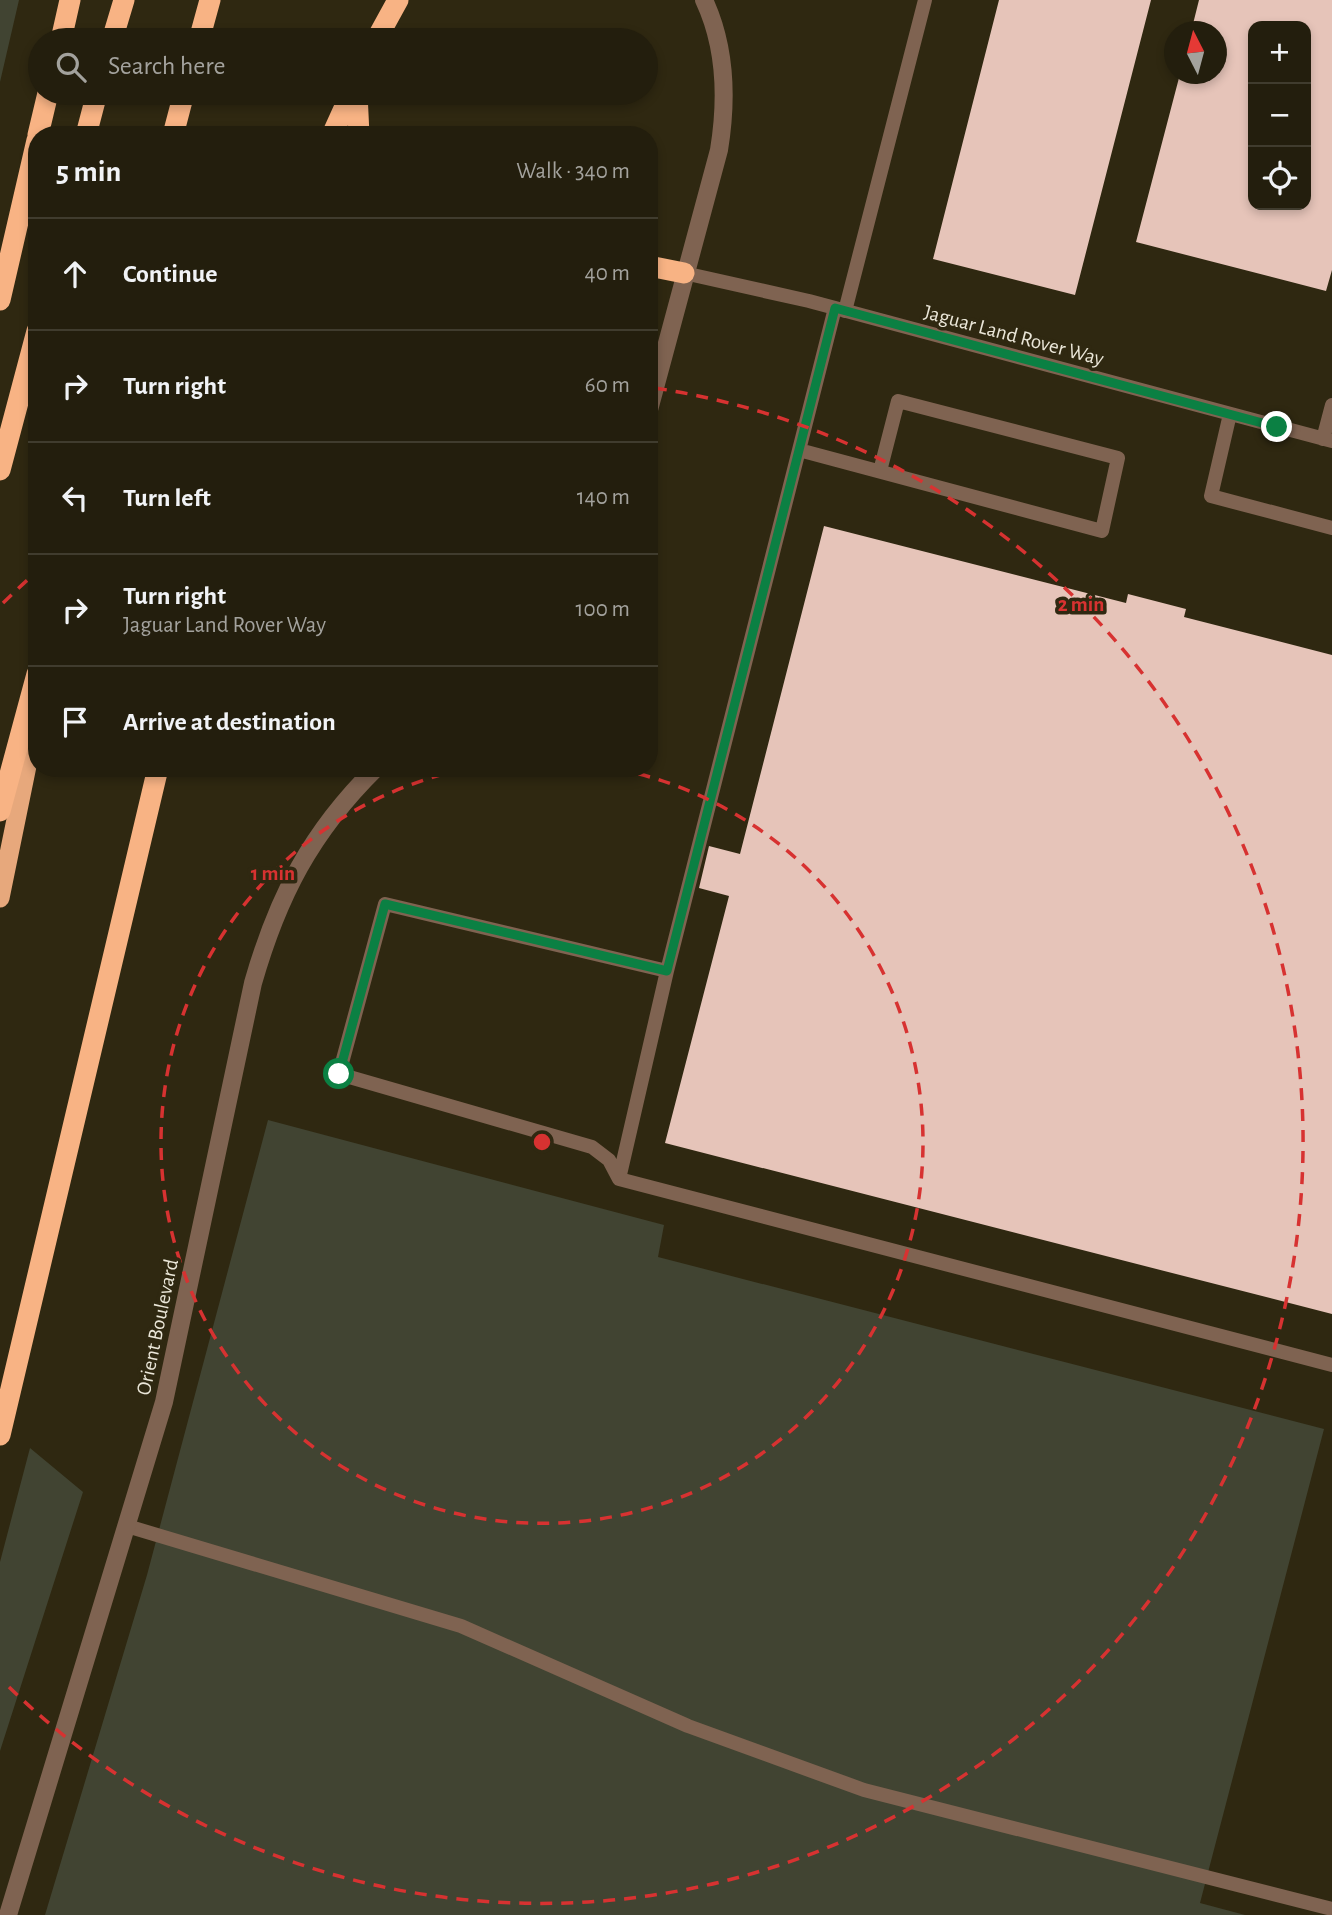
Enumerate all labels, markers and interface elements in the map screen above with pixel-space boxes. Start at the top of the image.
north arrow [1164,21,1227,84]
map controls [1248,21,1311,210]
button: + [1248,21,1311,84]
search box [28,28,658,105]
icon: search [52,48,90,86]
text: Search here [108,53,226,79]
button: − [1248,84,1311,147]
button: locate [1248,147,1311,210]
text: 5 min [56,157,121,187]
text: Walk · 340 m [516,160,630,183]
icon: ahead [56,255,94,293]
text: Continue [123,261,218,287]
text: 40 m [585,262,630,285]
street label: Jaguar Land Rover Way [922,301,1106,370]
icon: right [56,367,94,405]
text: Turn right [123,373,226,399]
text: 60 m [585,374,630,397]
route end [1261,411,1292,442]
icon: left [56,479,94,517]
text: Turn left [123,485,211,511]
text: 140 m [577,486,630,509]
text: Turn right [123,583,226,609]
icon: right [56,591,94,629]
text: 2 min [1058,594,1104,615]
text: 100 m [576,598,630,621]
text: Jaguar Land Rover Way [123,614,326,637]
icon: arrive [56,703,94,741]
text: Arrive at destination [123,709,336,735]
text: 1 min [251,863,295,884]
route start [323,1058,354,1089]
centre of rings [530,1130,554,1154]
street label: Orient Boulevard [133,1257,182,1397]

